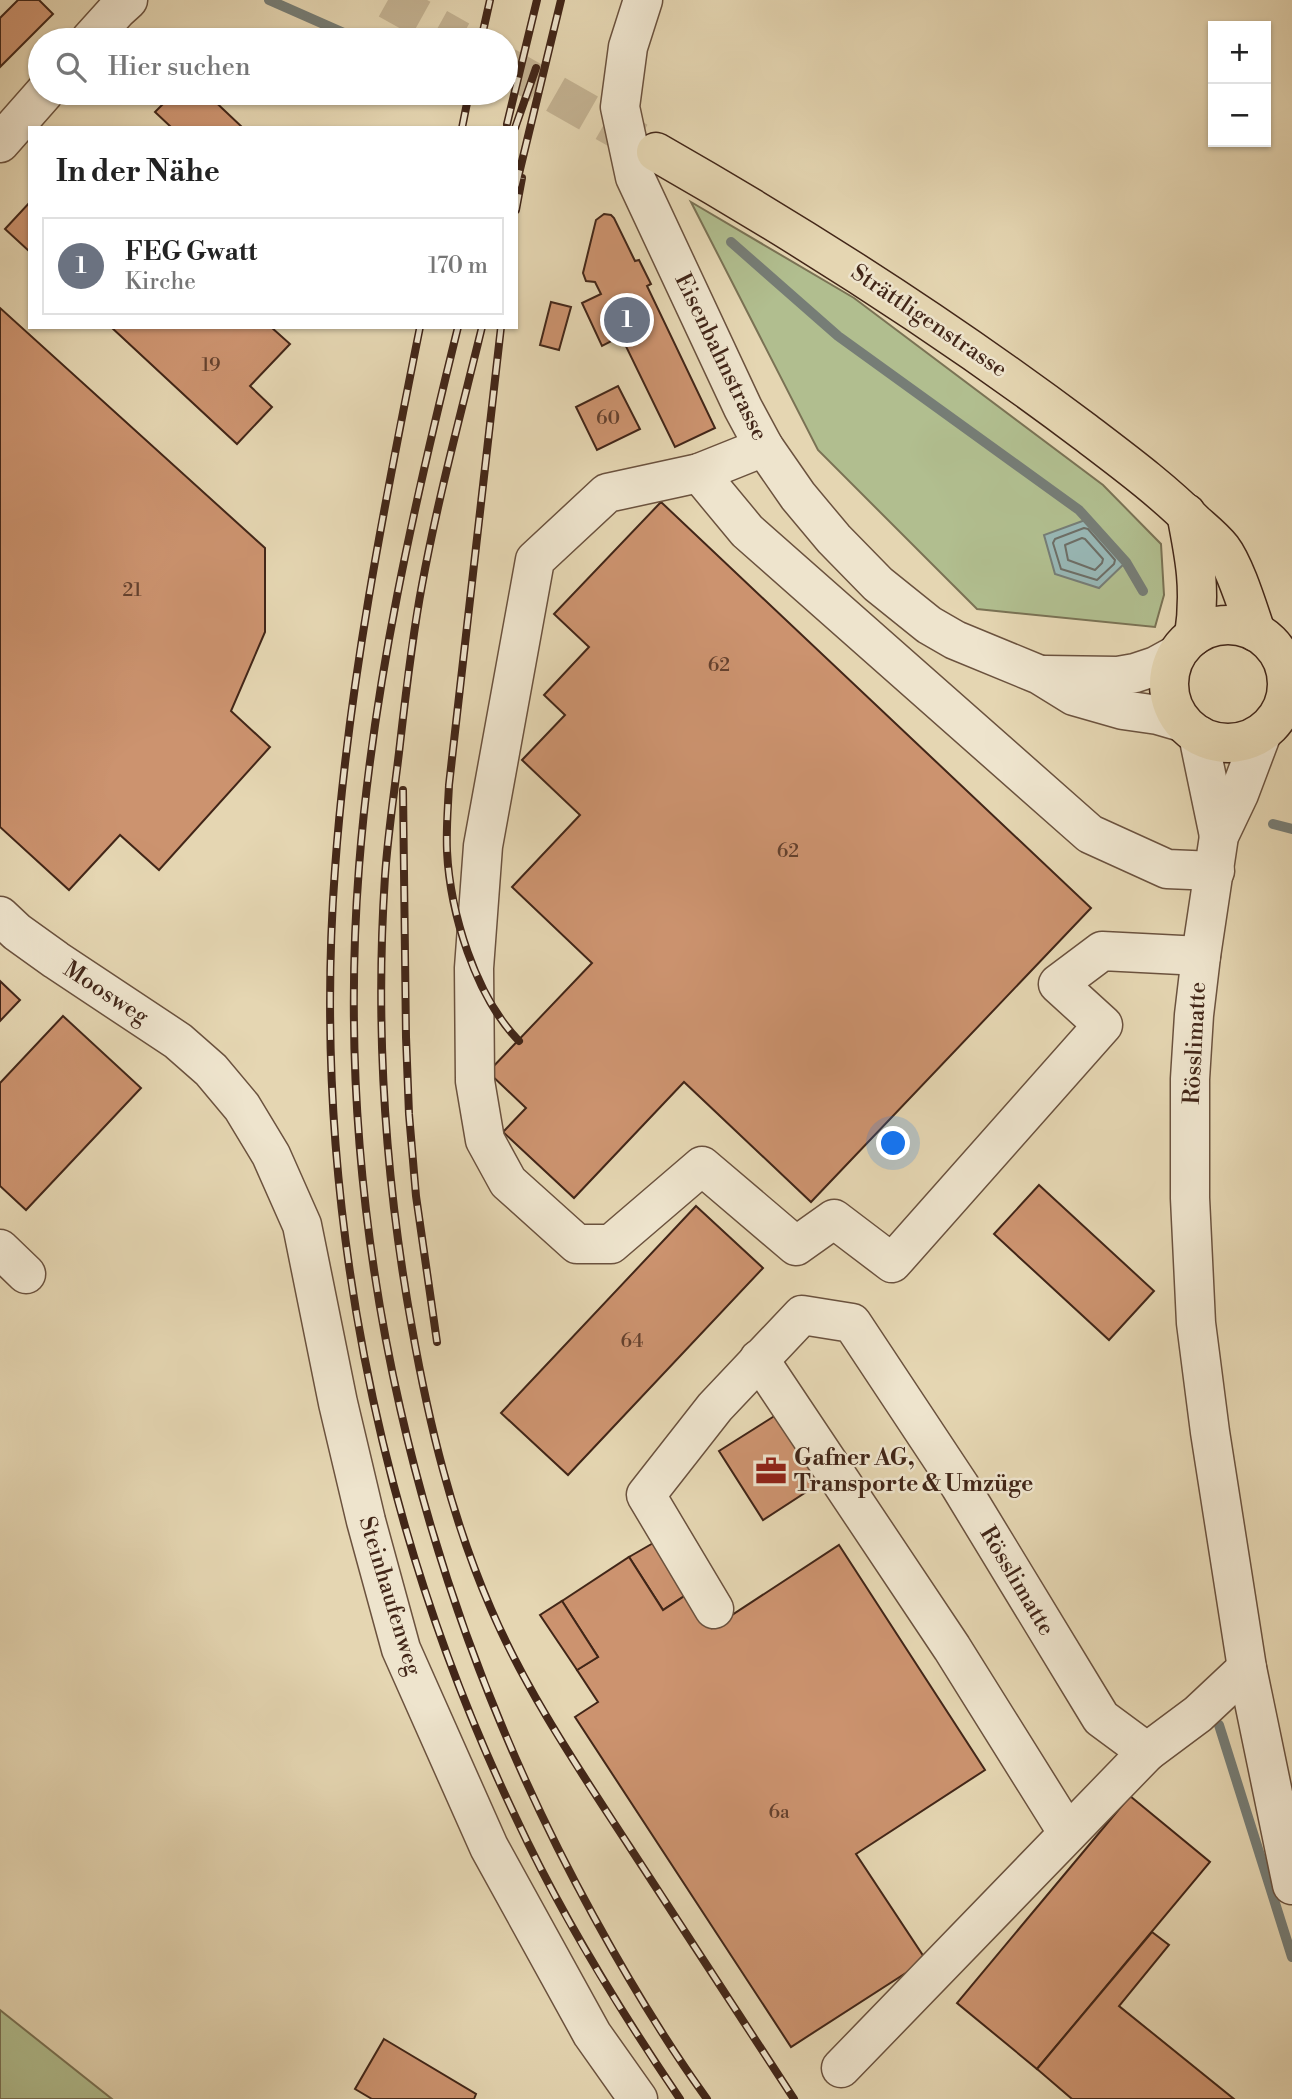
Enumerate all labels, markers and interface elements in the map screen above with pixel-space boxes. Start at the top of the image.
map controls [1208,21,1271,147]
button: + [1208,21,1271,84]
search box [28,28,518,105]
icon: search [52,48,90,86]
text: Hier suchen [108,51,250,83]
button: − [1208,84,1271,147]
text: In der Nähe [56,153,220,191]
text: FEG Gwatt [125,236,257,268]
text: 1 [75,252,87,280]
text: 170 m [428,252,488,280]
street label: Strättligenstrasse [846,258,1012,384]
text: Kirche [125,268,196,296]
street label: Eisenbahnstrasse [668,269,774,445]
pin: 1 [604,294,650,346]
house number: 19 [201,353,221,377]
house number: 60 [596,406,620,430]
house number: 21 [122,578,142,602]
house number: 62 [708,653,730,677]
house number: 62 [777,839,799,863]
street label: Moosweg [58,955,154,1031]
street label: Rösslimatte [1178,981,1212,1105]
your location [876,1126,910,1160]
house number: 64 [620,1329,644,1353]
place label: Gafner AG, Transporte & Umzüge [794,1444,1033,1498]
office icon: Gafner AG, Transporte & Umzüge [754,1454,788,1488]
street label: Steinhaufenweg [353,1513,428,1679]
street label: Rösslimatte [973,1521,1061,1641]
house number: 6a [768,1800,790,1824]

